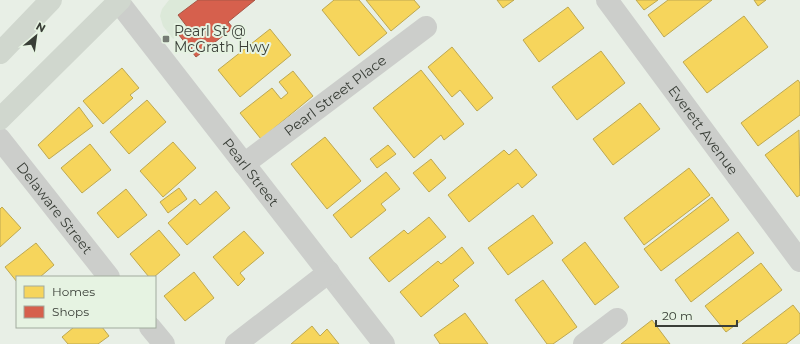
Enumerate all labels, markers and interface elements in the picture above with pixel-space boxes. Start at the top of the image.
north arrow [16,16,56,56]
text: N [34,19,48,36]
place label: Pearl St @ McGrath Hwy [174,22,270,56]
marker: Pearl St @ McGrath Hwy [161,34,171,44]
street label: Pearl Street Place [280,51,390,140]
street label: Everett Avenue [664,82,742,179]
street label: Pearl Street [218,134,283,210]
street label: Delaware Street [13,158,97,258]
legend [16,276,156,328]
text: Homes [52,284,95,299]
scale bar [656,302,737,328]
text: Shops [52,304,89,319]
text: 20 m [662,308,693,323]

